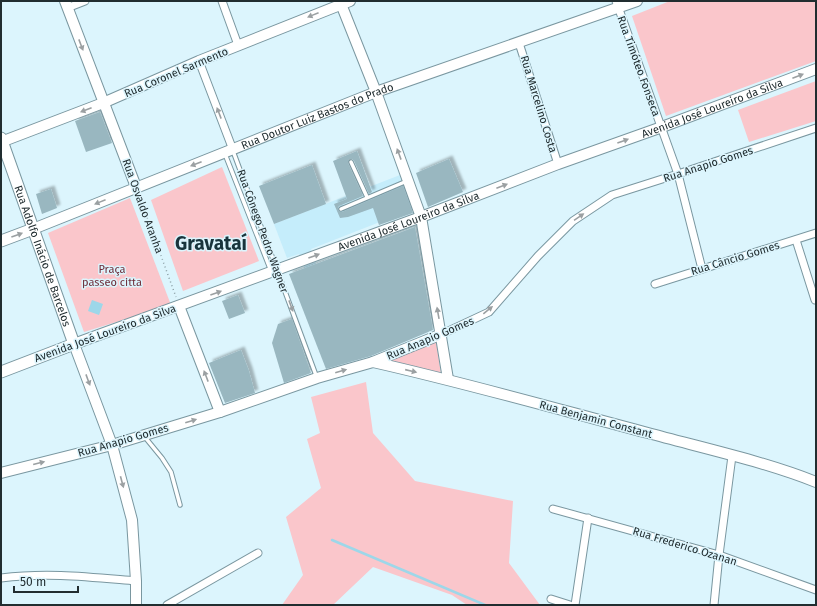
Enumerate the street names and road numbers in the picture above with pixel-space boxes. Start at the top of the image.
street label: Rua Timóteo Fonseca [614,14,663,118]
street label: Rua Coronel Sarmento [122,45,230,100]
street label: Rua Marcelino Costa [518,54,559,154]
street label: Avenida José Loureiro da Silva [640,76,785,141]
street label: Rua Doutor Luiz Bastos do Prado [239,80,395,152]
street label: Rua Anapio Gomes [662,144,755,185]
street label: Rua Osvaldo Aranha [119,157,166,255]
street label: Rua Cônego Pedro Wagner [234,168,291,295]
street label: Rua Adolfo Inácio de Barcelos [11,184,73,328]
street label: Avenida José Loureiro da Silva [336,189,481,254]
street label: Rua Câncio Gomes [689,239,781,278]
street label: Avenida José Loureiro da Silva [33,302,178,365]
street label: Rua Anapio Gomes [385,314,476,363]
street label: Rua Benjamin Constant [538,398,654,441]
street label: Rua Anapio Gomes [76,421,170,460]
street label: Rua Frederico Ozanan [631,524,738,569]

